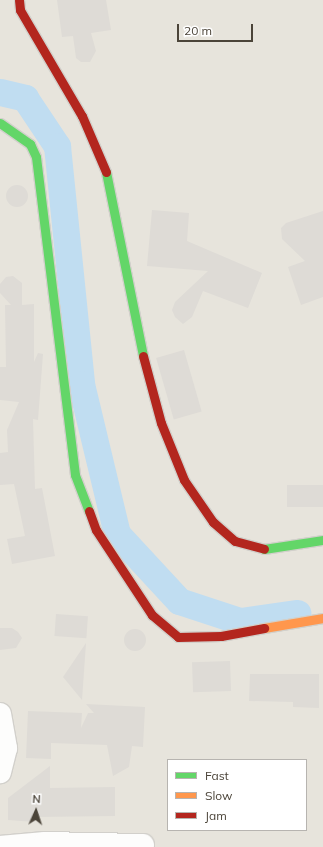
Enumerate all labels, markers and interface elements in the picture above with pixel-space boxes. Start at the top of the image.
scale bar [179,16,255,42]
text: 20 m [184,23,212,38]
legend [167,759,307,831]
text: Fast [205,768,229,783]
text: Slow [205,788,233,803]
north arrow [16,791,56,831]
text: N [32,792,41,806]
text: Jam [205,808,227,823]

